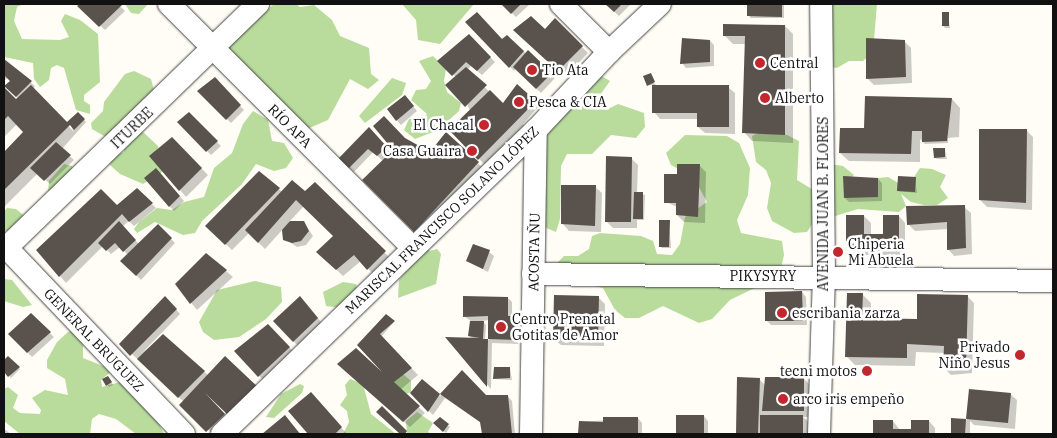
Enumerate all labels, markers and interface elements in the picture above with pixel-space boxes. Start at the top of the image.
place label: Central [770,55,818,71]
marker: Central [754,57,766,69]
place label: Tio Ata [542,62,589,78]
marker: Tio Ata [526,64,538,76]
place label: Alberto [775,90,824,106]
marker: Alberto [759,92,771,104]
place label: Pesca & CIA [529,94,607,110]
marker: Pesca & CIA [513,96,525,108]
street label: RÍO APA [265,101,315,151]
street label: ITURBE [107,104,157,152]
place label: El Chacal [413,117,474,133]
street label: AVENIDA JUAN B. FLORES [815,117,831,291]
marker: El Chacal [478,119,490,131]
street label: MARISCAL FRANCISCO SOLANO LÓPEZ [342,123,542,317]
place label: Casa Guaira [383,143,462,159]
marker: Casa Guaira [466,145,478,157]
street label: ACOSTA ÑU [525,213,543,291]
place label: Chiperia Mi Abuela [848,236,914,268]
marker: Chiperia Mi Abuela [832,246,844,258]
street label: PIKYSYRY [730,268,796,284]
street label: GENERAL BRUGUEZ [40,285,148,395]
place label: escribania zarza [792,305,900,321]
marker: escribania zarza [776,307,788,319]
place label: Centro Prenatal Gotitas de Amor [512,311,618,344]
marker: Centro Prenatal Gotitas de Amor [494,320,508,334]
place label: Privado Niño Jesus [939,339,1010,372]
marker: Privado Niño Jesus [1014,349,1026,361]
place label: tecni motos [780,363,857,379]
marker: tecni motos [861,365,873,377]
place label: arco iris empeño [793,391,904,407]
marker: arco iris empeño [777,393,789,405]

